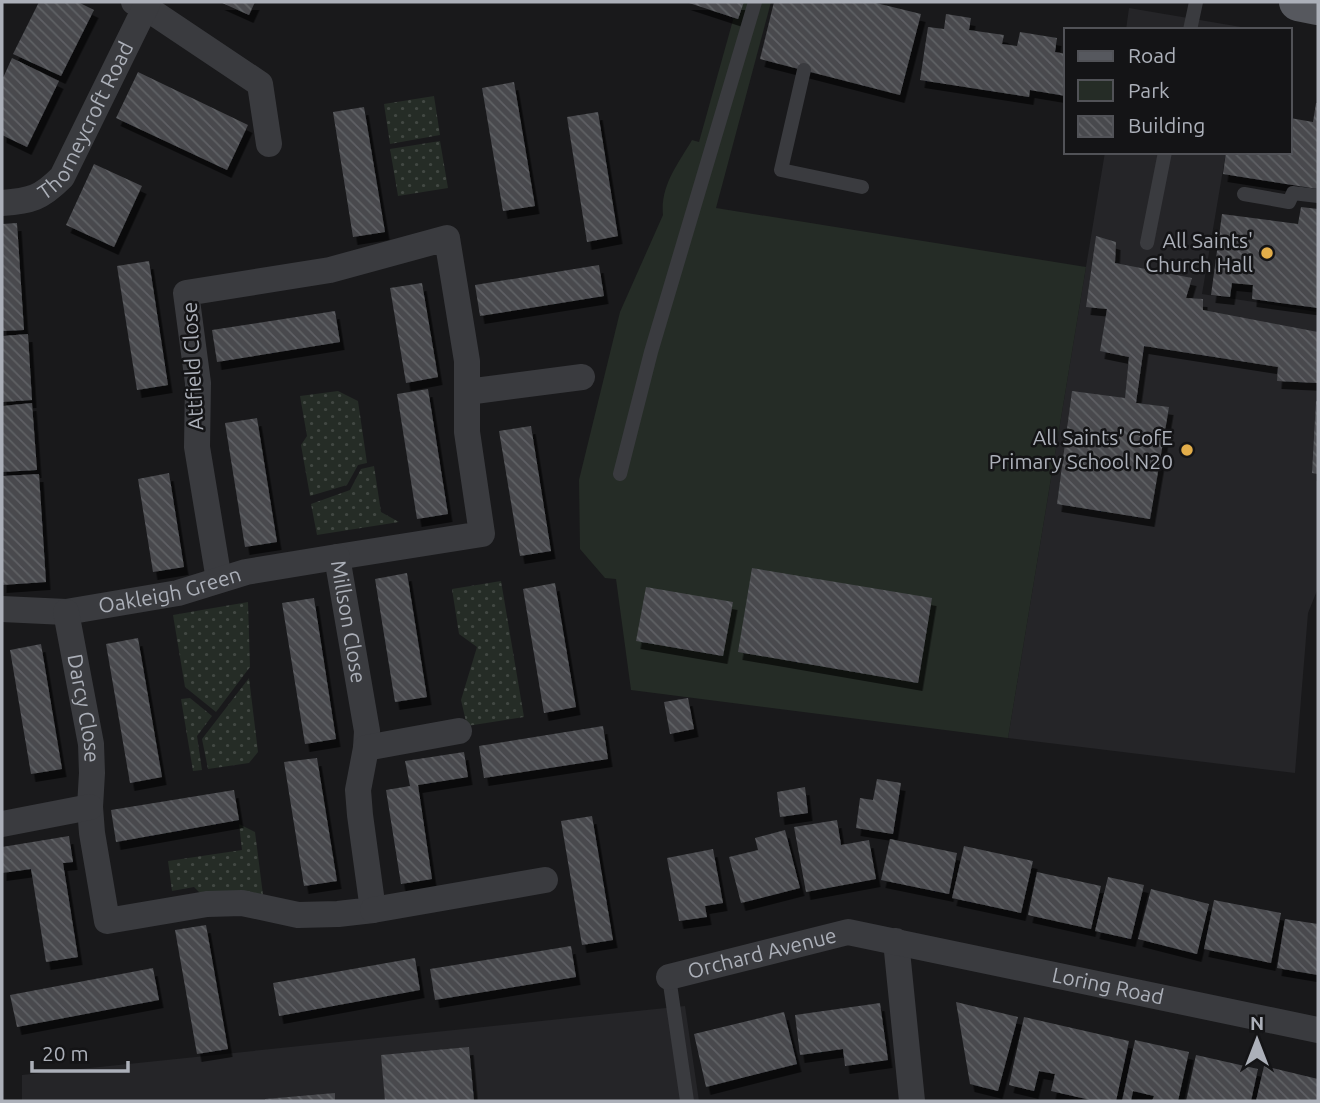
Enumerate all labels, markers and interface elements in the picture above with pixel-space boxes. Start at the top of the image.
legend [1064,28,1292,154]
street label: Thorneycroft Road [33,37,138,204]
text: Road [1128,43,1176,67]
text: Park [1128,78,1170,102]
text: Building [1128,113,1205,137]
place label: All Saints' Church Hall [1145,228,1253,276]
marker: All Saints' Church Hall [1259,245,1275,261]
street label: Attfield Close [177,301,207,431]
place label: All Saints' CofE Primary School N20 [989,425,1173,473]
marker: All Saints' CofE Primary School N20 [1179,442,1195,458]
street label: Millson Close [327,558,372,685]
street label: Oakleigh Green [96,561,244,617]
street label: Darcy Close [63,652,105,763]
street label: Orchard Avenue [685,922,839,983]
street label: Loring Road [1050,962,1166,1009]
north arrow [1222,1005,1292,1075]
text: N [1250,1012,1264,1034]
scale bar [32,1030,128,1074]
text: 20 m [42,1041,89,1065]

